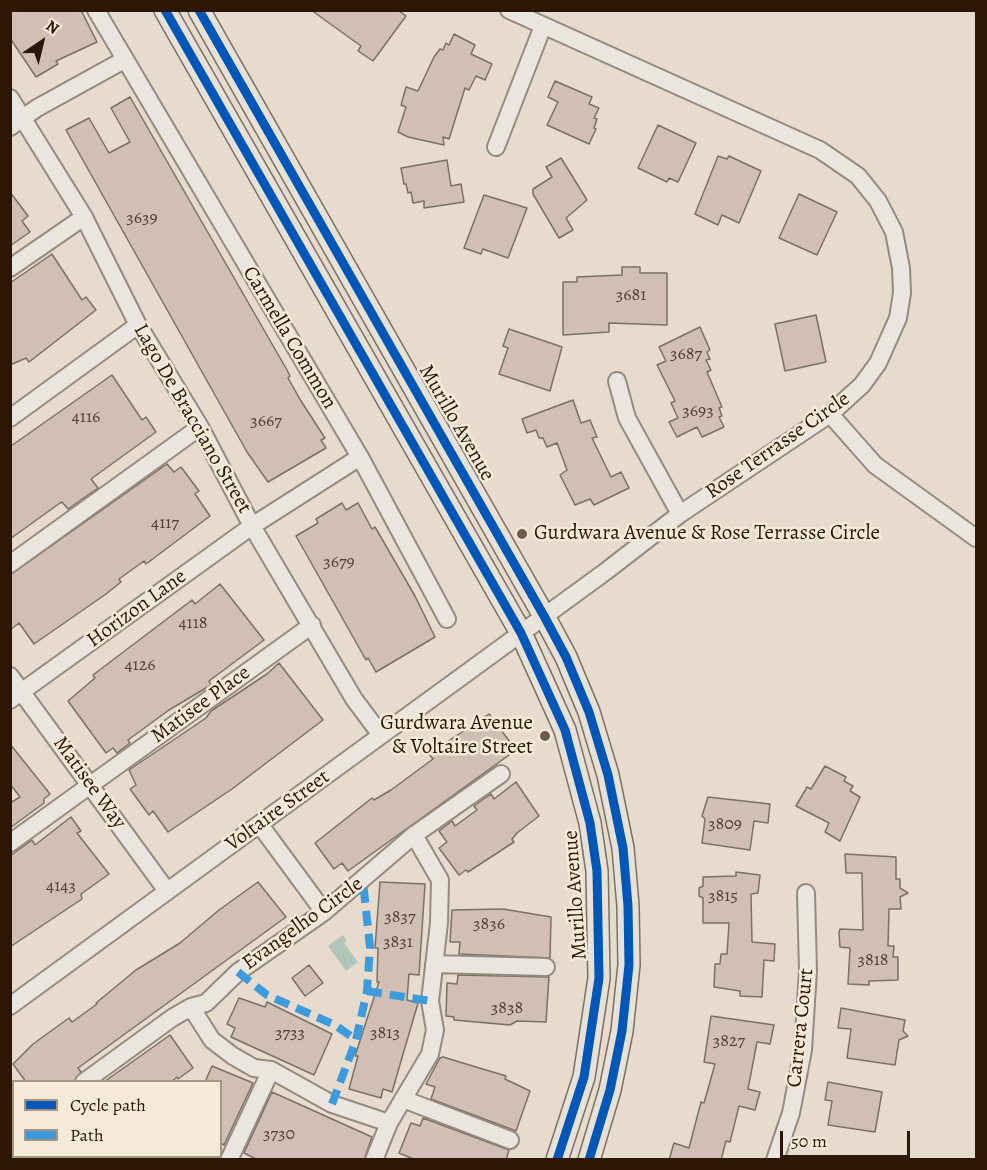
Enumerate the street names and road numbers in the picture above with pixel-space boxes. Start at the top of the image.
street label: Carmella Common [236,262,342,414]
street label: Lago De Bracciano Street [127,320,257,518]
street label: Murillo Avenue [413,360,499,486]
street label: Rose Terrasse Circle [701,387,855,505]
street label: Horizon Lane [82,564,192,654]
street label: Matisee Place [147,661,255,749]
street label: Matisee Way [47,732,131,834]
street label: Voltaire Street [221,765,335,857]
street label: Murillo Avenue [559,829,593,961]
street label: Evangelho Circle [238,872,368,976]
street label: Carrera Court [782,967,820,1089]

